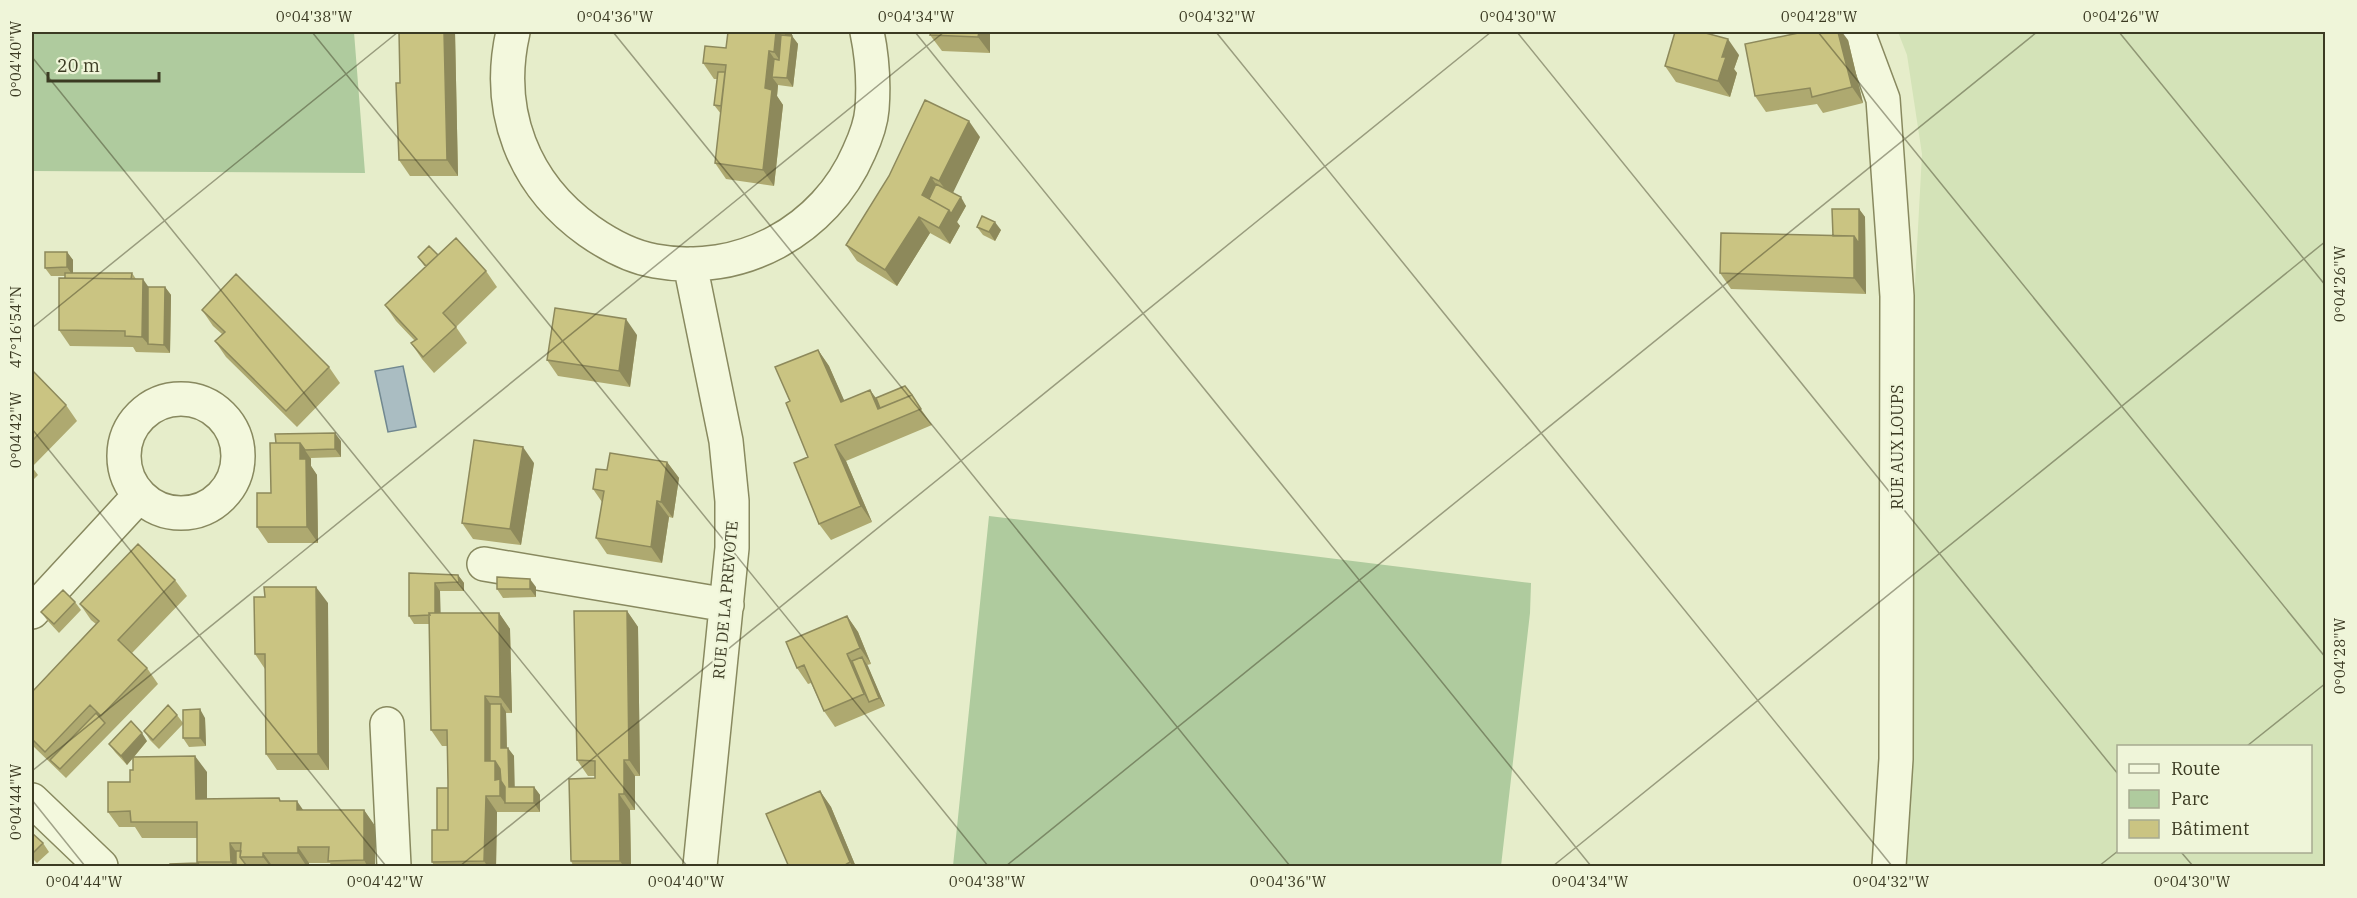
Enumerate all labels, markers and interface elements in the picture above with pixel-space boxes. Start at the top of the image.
text: 0°04'38"W [276,7,353,26]
text: 0°04'36"W [577,7,654,26]
text: 0°04'34"W [878,7,955,26]
text: 0°04'32"W [1179,7,1256,26]
text: 0°04'30"W [1480,7,1557,26]
text: 0°04'28"W [1781,7,1858,26]
text: 0°04'26"W [2083,7,2160,26]
text: 0°04'40"W [6,20,25,97]
scale bar [48,45,159,83]
text: 20 m [57,54,100,77]
text: 0°04'26"W [2330,245,2349,322]
text: 47°16'54"N [6,286,25,368]
street label: RUE AUX LOUPS [1887,385,1907,509]
text: 0°04'42"W [6,391,25,468]
street label: RUE DE LA PREVOTE [708,520,742,680]
text: 0°04'28"W [2330,617,2349,694]
legend [2117,745,2312,853]
text: Route [2171,757,2220,780]
text: 0°04'44"W [6,763,25,840]
text: Parc [2171,787,2209,810]
text: Bâtiment [2171,817,2249,840]
text: 0°04'44"W [46,872,123,891]
text: 0°04'42"W [347,872,424,891]
text: 0°04'40"W [648,872,725,891]
text: 0°04'38"W [949,872,1026,891]
text: 0°04'36"W [1250,872,1327,891]
text: 0°04'34"W [1552,872,1629,891]
text: 0°04'32"W [1853,872,1930,891]
text: 0°04'30"W [2154,872,2231,891]

